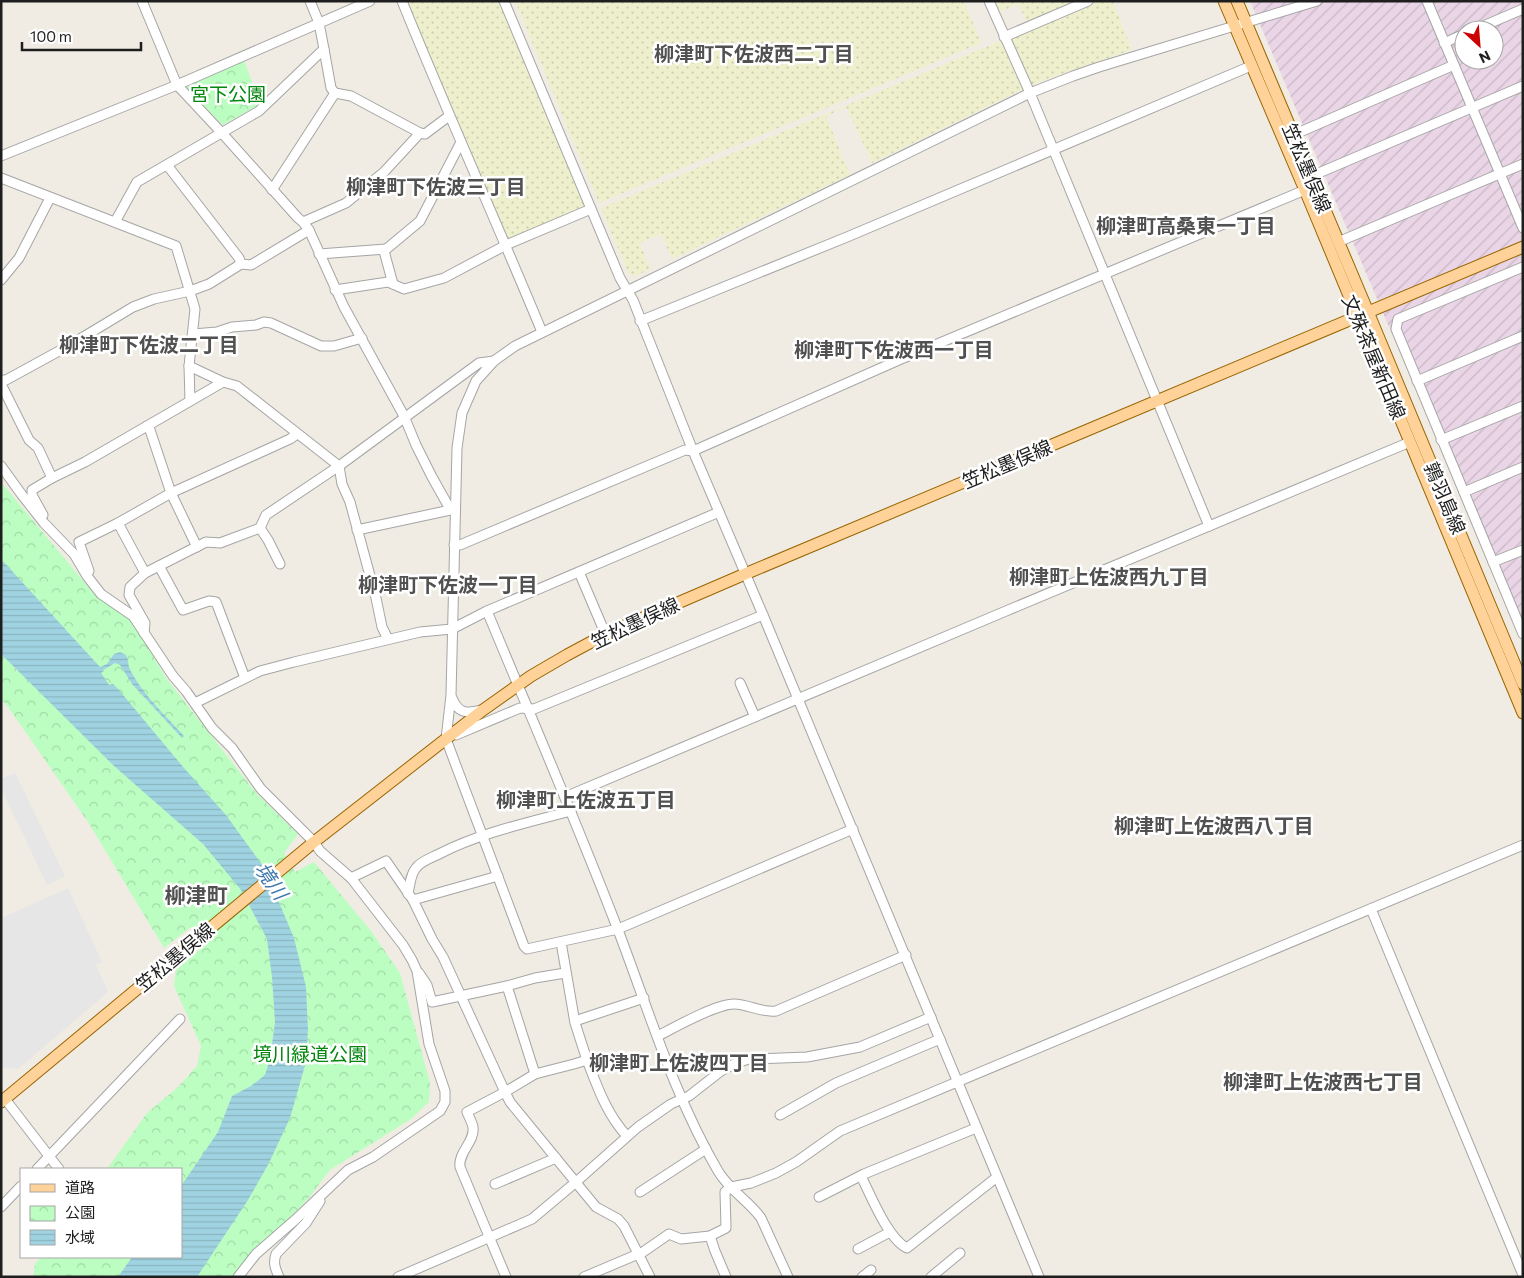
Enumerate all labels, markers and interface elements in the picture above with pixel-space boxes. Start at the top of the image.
scale bar [22,20,141,52]
north arrow [1454,20,1504,70]
text: 100 m [30,27,72,45]
district label: 柳津町下佐波西二丁目 [654,41,854,65]
text: N [1476,47,1493,67]
park label: 宮下公園 [190,82,266,105]
street label: 笠松墨俣線 [1278,120,1337,216]
district label: 柳津町下佐波三丁目 [346,174,526,198]
district label: 柳津町高桑東一丁目 [1096,213,1276,237]
street label: 文殊茶屋新田線 [1338,291,1411,423]
district label: 柳津町下佐波二丁目 [59,332,239,356]
district label: 柳津町下佐波西一丁目 [794,337,994,361]
street label: 笠松墨俣線 [959,434,1055,493]
street label: 鶉羽島線 [1420,458,1471,537]
district label: 柳津町上佐波西九丁目 [1009,564,1209,588]
district label: 柳津町下佐波一丁目 [358,572,538,596]
street label: 笠松墨俣線 [587,592,683,653]
district label: 柳津町上佐波五丁目 [496,787,676,811]
district label: 柳津町上佐波西八丁目 [1114,813,1314,837]
water label: 境川 [251,857,294,905]
district label: 柳津町 [165,882,228,907]
street label: 笠松墨俣線 [131,917,218,996]
park label: 境川緑道公園 [253,1042,367,1065]
district label: 柳津町上佐波四丁目 [589,1050,769,1074]
district label: 柳津町上佐波西七丁目 [1223,1069,1423,1093]
legend [20,1168,182,1258]
text: 道路 [65,1178,95,1196]
text: 公園 [65,1203,95,1221]
text: 水域 [65,1228,95,1246]

